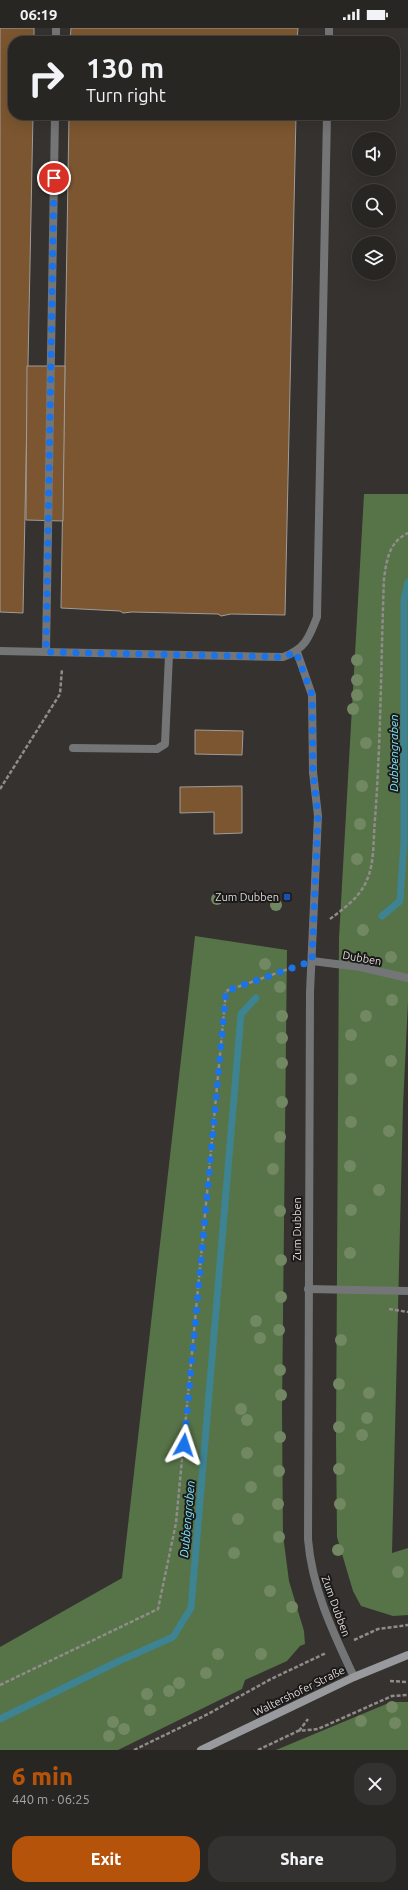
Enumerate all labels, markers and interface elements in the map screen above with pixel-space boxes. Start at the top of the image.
text: 06:19 [20,6,58,23]
icon: right [20,52,72,104]
text: 130 m [86,52,164,83]
text: Turn right [86,85,166,105]
map controls [352,132,396,280]
button: sound [352,132,396,176]
pin [37,161,71,195]
icon: arrive [43,167,65,189]
button: search [352,184,396,228]
button: layers [352,236,396,280]
water label: Dubbengraben [387,714,400,792]
place label: Zum Dubben [215,891,279,903]
marker: Zum Dubben [282,892,292,902]
street label: Dubben [342,949,382,967]
street label: Zum Dubben [291,1197,303,1261]
position arrow [163,1424,205,1466]
water label: Dubbengraben [177,1480,197,1558]
street label: Zum Dubben [319,1574,353,1638]
street label: Waltershofer Straße [251,1664,347,1718]
text: 6 min [12,1763,73,1790]
button: close [354,1763,396,1805]
text: 440 m · 06:25 [12,1792,90,1806]
button: Exit [12,1836,200,1882]
button: Share [208,1836,396,1882]

